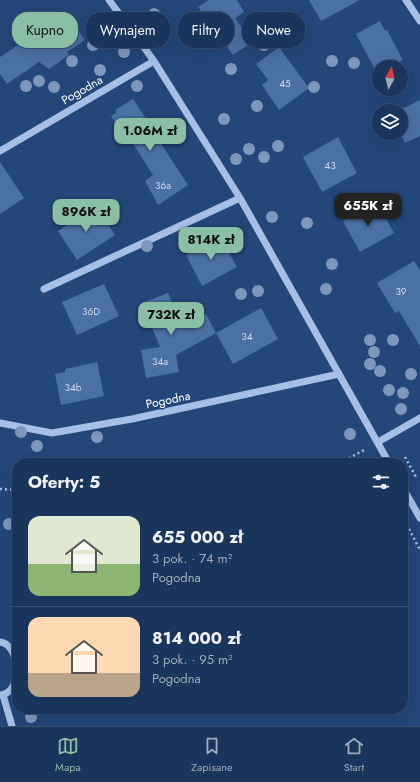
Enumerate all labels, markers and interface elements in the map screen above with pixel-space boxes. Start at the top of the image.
chip: Kupno [12,12,78,48]
chip: Wynajem [86,12,170,48]
chip: Filtry [178,12,234,48]
chip: Nowe [242,12,305,48]
north arrow [372,60,408,96]
map controls [372,60,408,140]
street label: Pogodna [58,71,106,109]
house number: 45 [279,76,291,91]
button: layers [372,104,408,140]
pin: 1.06M zł [109,118,191,152]
text: 1.06M zł [123,121,177,140]
house number: 43 [324,158,336,173]
house number: 36a [155,178,171,193]
pin: 655K zł [331,193,405,227]
text: 655K zł [344,196,392,215]
pin: 896K zł [49,199,123,233]
text: 896K zł [62,202,110,221]
pin: 814K zł [174,227,248,261]
text: 814K zł [187,230,235,249]
house number: 39 [395,284,407,299]
pin: 732K zł [134,302,208,336]
house number: 36D [82,304,100,319]
text: 732K zł [147,305,195,324]
house number: 34 [241,329,253,344]
house number: 34a [152,354,168,369]
house number: 34b [65,380,82,395]
street label: Pogodna [144,386,192,413]
text: Oferty: 5 [28,470,100,494]
icon: filters [370,471,392,493]
text: 655 000 zł [152,525,243,549]
icon: home [60,532,108,580]
text: 3 pok. · 74 m² [152,549,232,568]
text: Pogodna [152,568,201,587]
text: 814 000 zł [152,626,241,650]
icon: home [60,633,108,681]
text: 3 pok. · 95 m² [152,650,233,669]
text: Pogodna [152,669,201,688]
tab: Mapa [55,735,81,775]
tab: Zapisane [191,735,233,775]
tab: Start [343,735,365,775]

